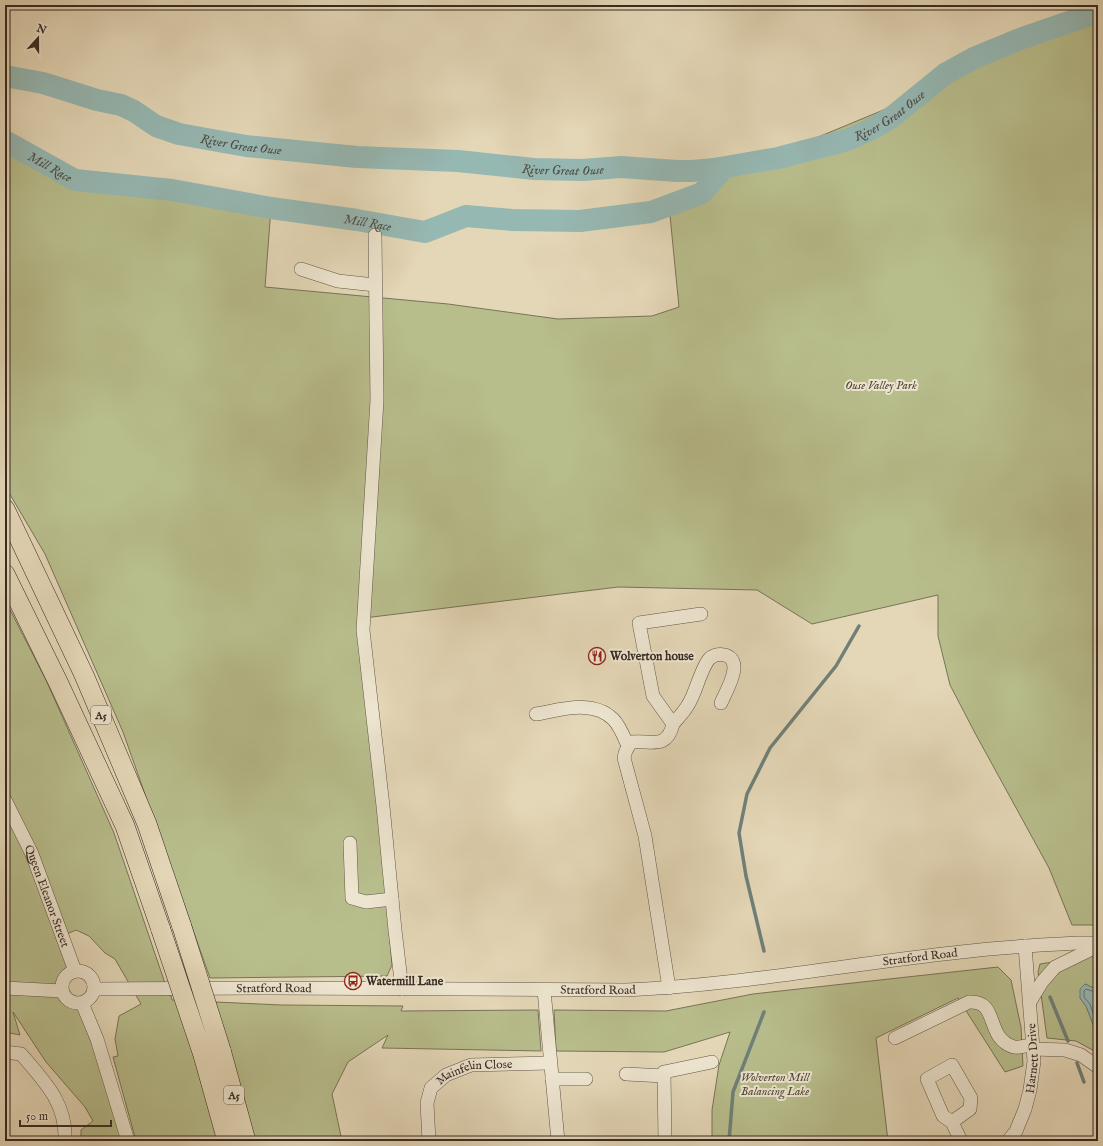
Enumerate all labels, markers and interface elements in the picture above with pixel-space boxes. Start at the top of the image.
north arrow [18,18,58,58]
text: N [33,21,49,38]
water label: River Great Ouse [852,86,930,146]
water label: River Great Ouse [199,131,283,160]
water label: Mill Race [25,148,75,187]
water label: River Great Ouse [521,161,605,180]
water label: Mill Race [343,211,393,236]
park label: Ouse Valley Park [845,378,917,393]
restaurant icon: Wolverton house [587,646,607,666]
place label: Wolverton house [609,649,694,664]
road number: A5 [91,706,111,724]
street label: Queen Eleanor Street [21,842,73,949]
street label: Stratford Road [882,945,959,970]
bus stop icon: Watermill Lane [343,971,363,991]
place label: Watermill Lane [365,974,444,989]
street label: Stratford Road [236,981,312,996]
street label: Stratford Road [560,983,637,998]
street label: Harnett Drive [1023,1022,1042,1095]
street label: Mainfelin Close [433,1057,513,1088]
park label: Wolverton Mill Balancing Lake [741,1070,811,1100]
road number: A5 [224,1086,244,1104]
scale bar [20,1102,111,1128]
text: 50 m [26,1109,48,1124]

